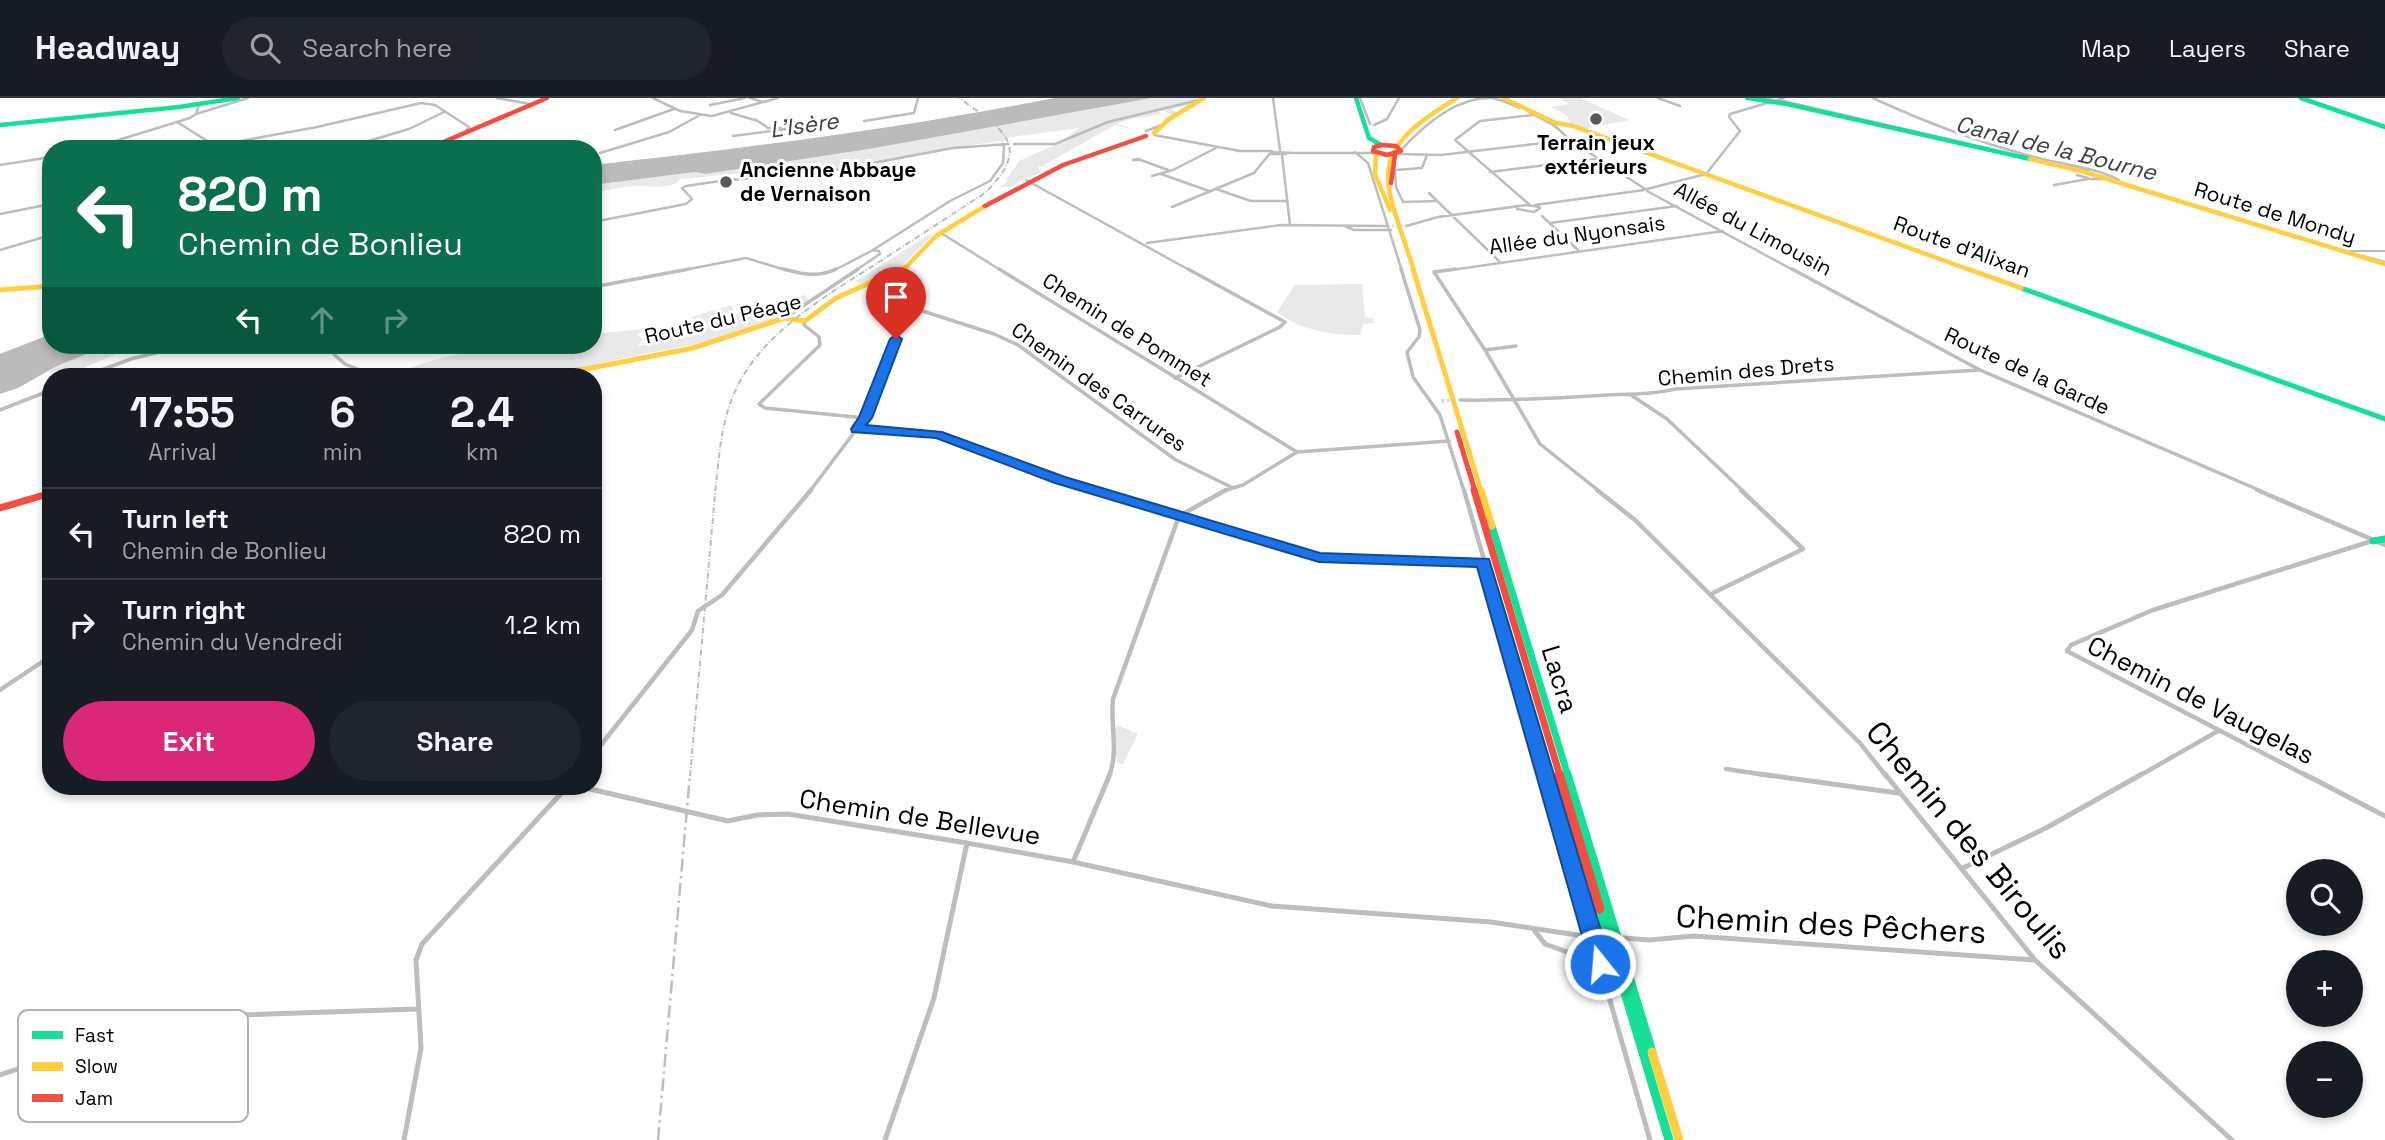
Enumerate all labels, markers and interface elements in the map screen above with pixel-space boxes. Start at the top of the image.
search box [222,17,712,80]
text: Headway [35,27,180,69]
icon: search [246,29,284,67]
text: Search here [302,31,452,65]
text: Map [2081,33,2131,64]
text: Layers [2169,33,2246,64]
text: Share [2284,33,2350,64]
water label: L'Isère [768,105,842,145]
water label: Canal de la Bourne [1952,109,2161,188]
marker: Terrain jeux extérieurs [1588,111,1604,127]
place label: Terrain jeux extérieurs [1537,129,1655,180]
place label: Ancienne Abbaye de Vernaison [740,156,916,207]
text: 820 m [178,163,323,225]
icon: left [63,168,154,259]
marker: Ancienne Abbaye de Vernaison [718,174,734,190]
street label: Route de Mondy [2191,175,2359,250]
street label: Allée du Limousin [1670,176,1837,282]
street label: Allée du Nyonsais [1487,209,1667,260]
street label: Route d'Alixan [1890,209,2034,284]
text: Chemin de Bonlieu [178,224,463,264]
pin [866,267,926,339]
street label: Chemin de Pommet [1038,267,1217,393]
icon: arrive [877,278,915,316]
street label: Route du Péage [642,287,804,350]
icon: left [230,301,268,339]
icon: ahead [303,301,341,339]
icon: right [376,301,414,339]
street label: Chemin des Carrures [1006,316,1192,457]
street label: Route de la Garde [1940,320,2114,421]
street label: Chemin des Drets [1657,349,1835,392]
text: 17:55 [130,386,235,439]
text: 6 [330,386,355,439]
text: 2.4 [450,386,514,439]
text: Arrival [148,437,217,467]
text: min [323,437,362,467]
text: km [466,437,498,467]
text: Turn left [122,502,229,536]
icon: left [63,515,101,553]
text: 820 m [503,517,581,551]
text: Chemin de Bonlieu [122,536,327,566]
text: Turn right [122,593,246,627]
icon: right [63,606,101,644]
text: 1.2 km [505,608,581,642]
text: Chemin du Vendredi [122,627,343,657]
street label: Chemin de Vaugelas [2082,628,2320,772]
street label: Lacra [1534,641,1586,717]
button: Exit [63,701,315,781]
button: Share [329,701,581,781]
street label: Chemin des Biroulis [1857,712,2081,968]
street label: Chemin de Bellevue [797,781,1043,853]
map controls [2286,859,2363,1118]
button: search [2286,859,2363,936]
street label: Chemin des Pêchers [1675,896,1987,952]
position arrow [1563,927,1637,1001]
button: + [2286,950,2363,1027]
legend [18,1010,248,1122]
text: Fast [75,1023,115,1048]
button: − [2286,1041,2363,1118]
text: Slow [75,1054,118,1079]
text: Jam [75,1086,113,1111]

